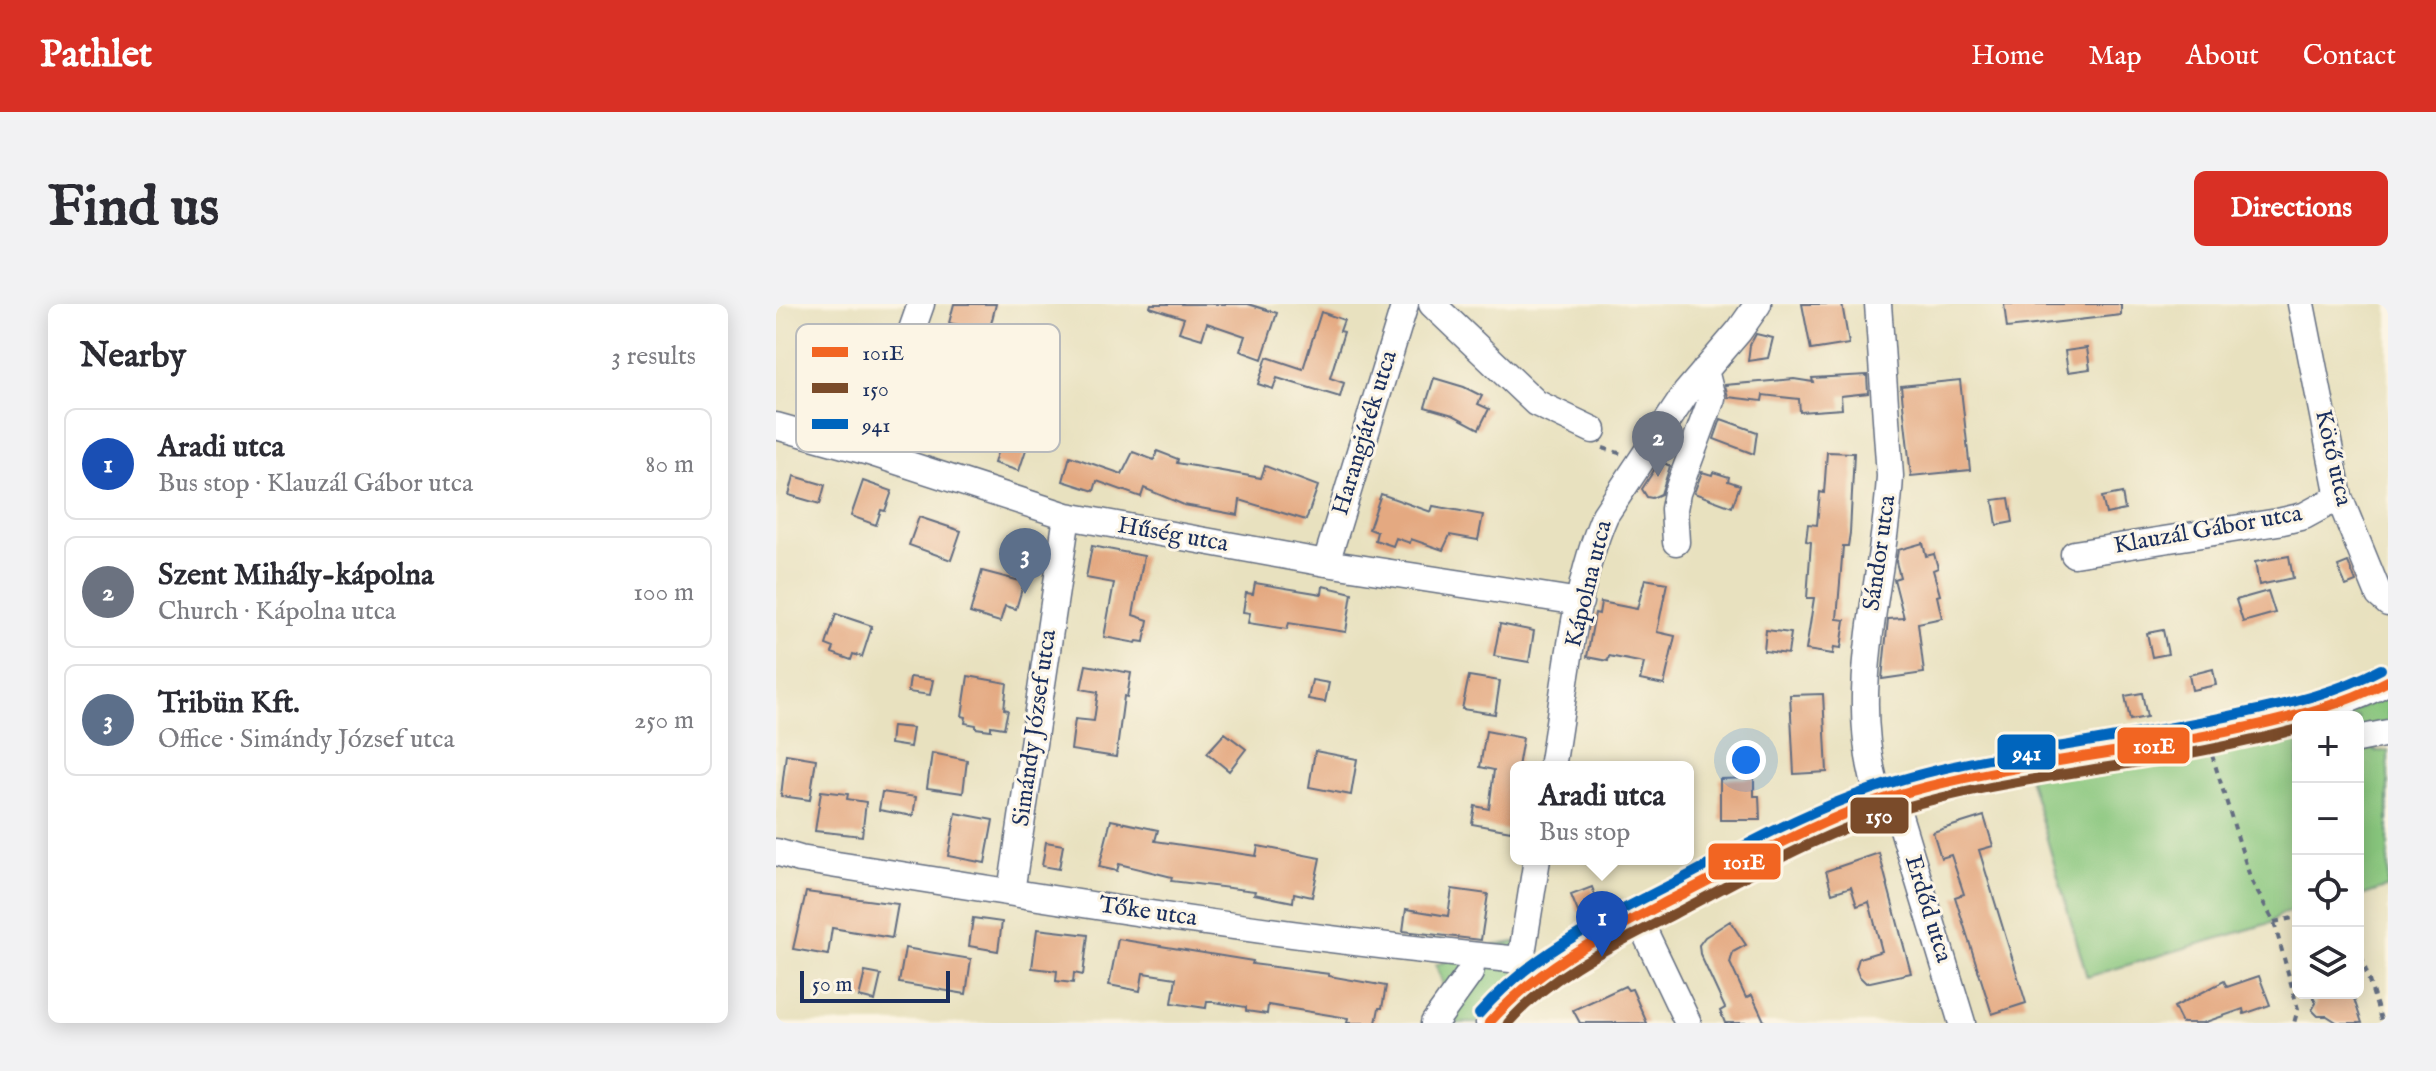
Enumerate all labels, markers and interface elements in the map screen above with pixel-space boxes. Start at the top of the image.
text: Pathlet [40,32,152,80]
text: Home [1971,39,2044,74]
text: Map [2088,39,2142,74]
text: About [2186,39,2259,74]
text: Contact [2303,39,2396,74]
button: Directions [2194,171,2388,246]
text: Find us [48,173,219,244]
legend [796,324,1060,452]
text: Nearby [80,335,186,378]
text: 3 results [611,340,696,373]
text: 101E [862,340,904,368]
street label: Harangjáték utca [1325,346,1405,519]
text: 150 [862,376,889,404]
street label: Kötő utca [2307,407,2359,510]
pin: 2 [1632,411,1684,477]
text: 941 [861,412,890,440]
text: Aradi utca [158,429,285,467]
text: 1 [103,448,113,481]
text: 80 m [645,448,694,481]
text: Bus stop · Klauzál Gábor utca [158,467,473,500]
street label: Sándor utca [1857,493,1904,613]
street label: Klauzál Gábor utca [2111,498,2305,562]
street label: Hűség utca [1115,510,1231,560]
street label: Kápolna utca [1558,517,1620,651]
pin: 3 [999,528,1051,594]
text: Szent Mihály-kápolna [158,557,434,595]
text: 2 [102,576,114,609]
text: 100 m [633,576,694,609]
text: Church · Kápolna utca [158,595,396,628]
street label: Simándy József utca [1006,627,1064,828]
text: Tribün Kft. [158,685,300,723]
text: 3 [103,704,113,737]
text: 250 m [634,704,694,737]
map controls [2292,711,2364,999]
button: + [2292,711,2364,783]
text: Office · Simándy József utca [158,723,455,756]
line badge: 101E [2116,726,2191,765]
line badge: 941 [1996,733,2057,771]
text: 101E [2133,733,2176,761]
your location [1726,740,1766,780]
text: 941 [2012,740,2041,768]
popup [1510,761,1694,865]
text: Aradi utca [1539,778,1665,816]
button: − [2292,783,2364,855]
line badge: 150 [1849,796,1910,835]
text: 150 [1866,803,1893,831]
text: Bus stop [1539,816,1630,849]
line badge: 101E [1707,842,1782,881]
text: 101E [1723,849,1766,877]
street label: Erdőd utca [1897,852,1959,967]
button: locate [2292,855,2364,927]
street label: Tőke utca [1097,890,1200,934]
pin: 1 [1576,891,1628,957]
button: layers [2292,927,2364,999]
scale bar [800,967,950,1003]
text: 50 m [812,971,853,999]

